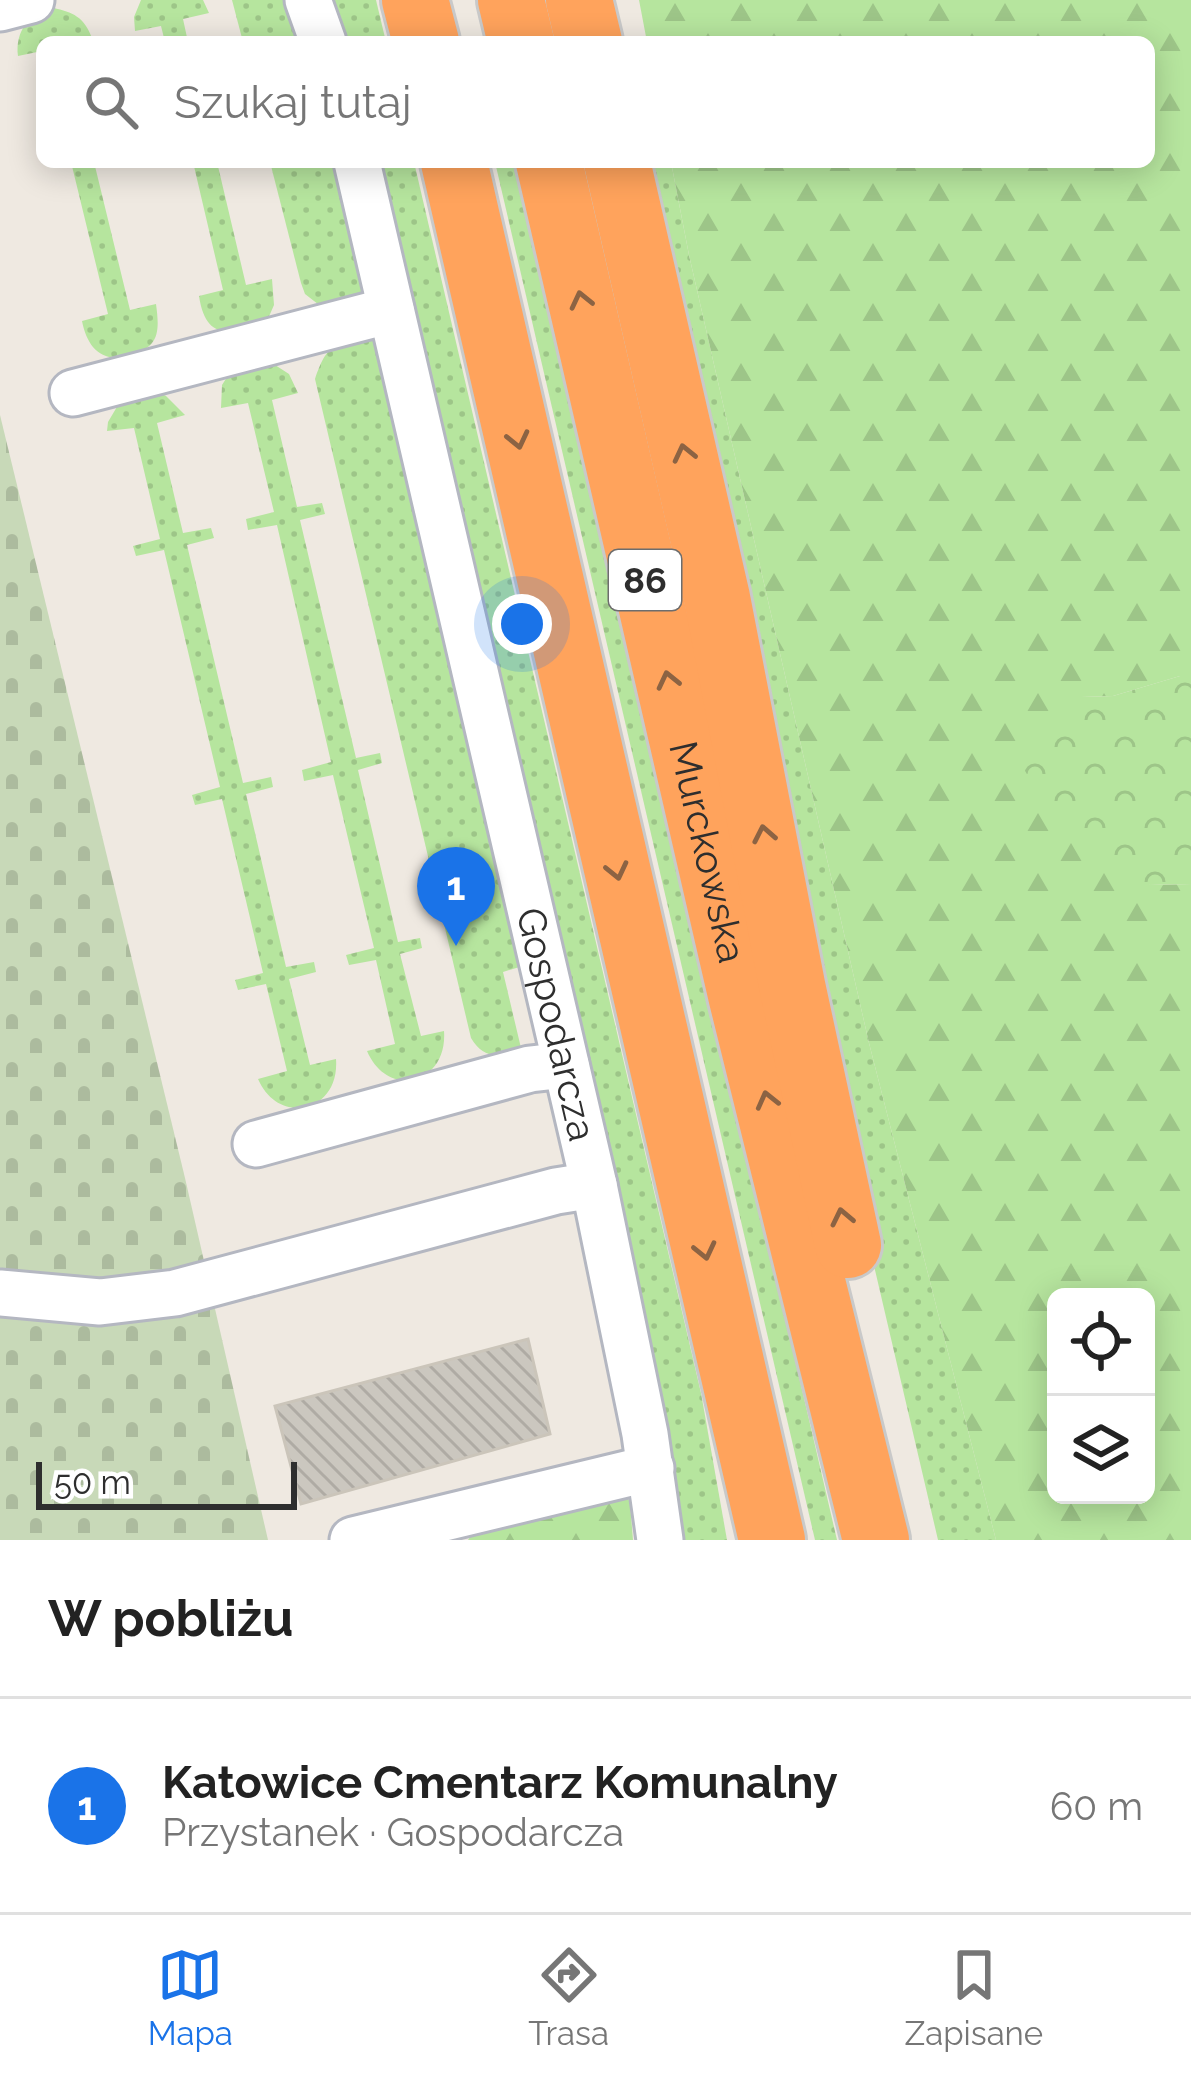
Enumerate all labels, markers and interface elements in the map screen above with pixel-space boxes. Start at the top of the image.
search box [36,36,1155,168]
icon: search [78,69,144,135]
text: Szukaj tutaj [174,76,412,129]
one-way arrow [569,291,594,311]
one-way arrow [504,429,529,449]
one-way arrow [673,443,698,463]
road number: 86 [609,550,681,610]
your location [492,594,552,654]
one-way arrow [657,671,682,691]
street label: Murckowska [660,737,756,967]
one-way arrow [753,825,778,845]
pin: 1 [417,847,495,946]
one-way arrow [604,860,629,880]
street label: Gospodarcza [507,903,606,1145]
one-way arrow [756,1091,781,1111]
one-way arrow [830,1207,855,1227]
one-way arrow [691,1240,716,1260]
map controls [1047,1288,1155,1504]
button: locate [1047,1288,1155,1396]
button: layers [1047,1396,1155,1504]
scale bar [36,1456,297,1509]
text: 50 m [54,1463,131,1502]
text: W pobliżu [48,1588,294,1648]
text: Katowice Cmentarz Komunalny [162,1756,838,1809]
text: 1 [77,1783,97,1829]
text: 60 m [1050,1783,1143,1829]
text: Przystanek · Gospodarcza [162,1809,624,1855]
tab: Mapa [148,1942,233,2053]
tab: Trasa [528,1942,609,2053]
tab: Zapisane [904,1942,1043,2053]

